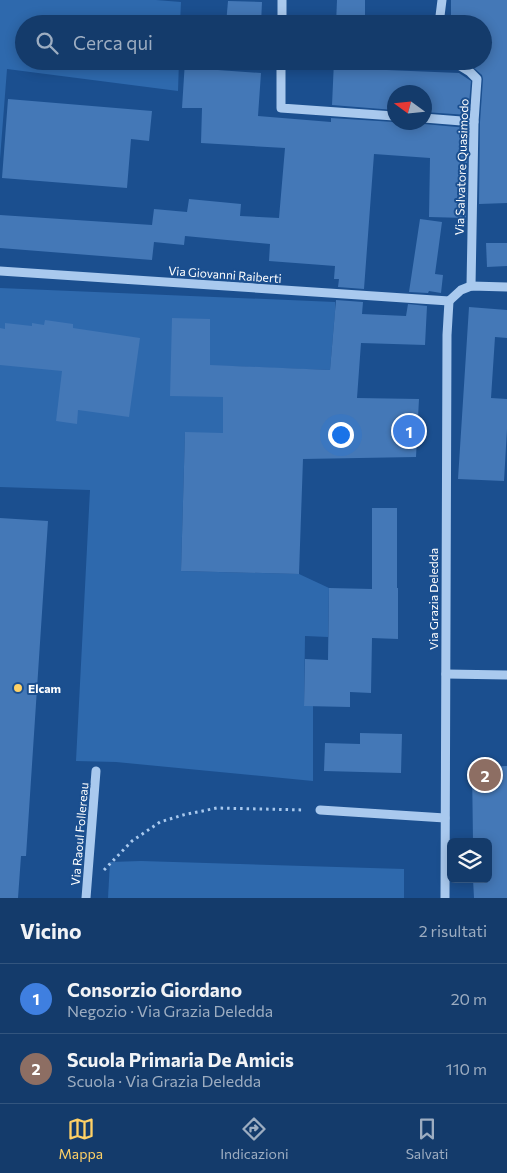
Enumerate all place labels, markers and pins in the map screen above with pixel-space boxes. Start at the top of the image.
pin: 1 [393,412,425,450]
place label: Elcam [28,681,61,695]
marker: Elcam [12,682,24,694]
pin: 2 [469,756,501,794]

